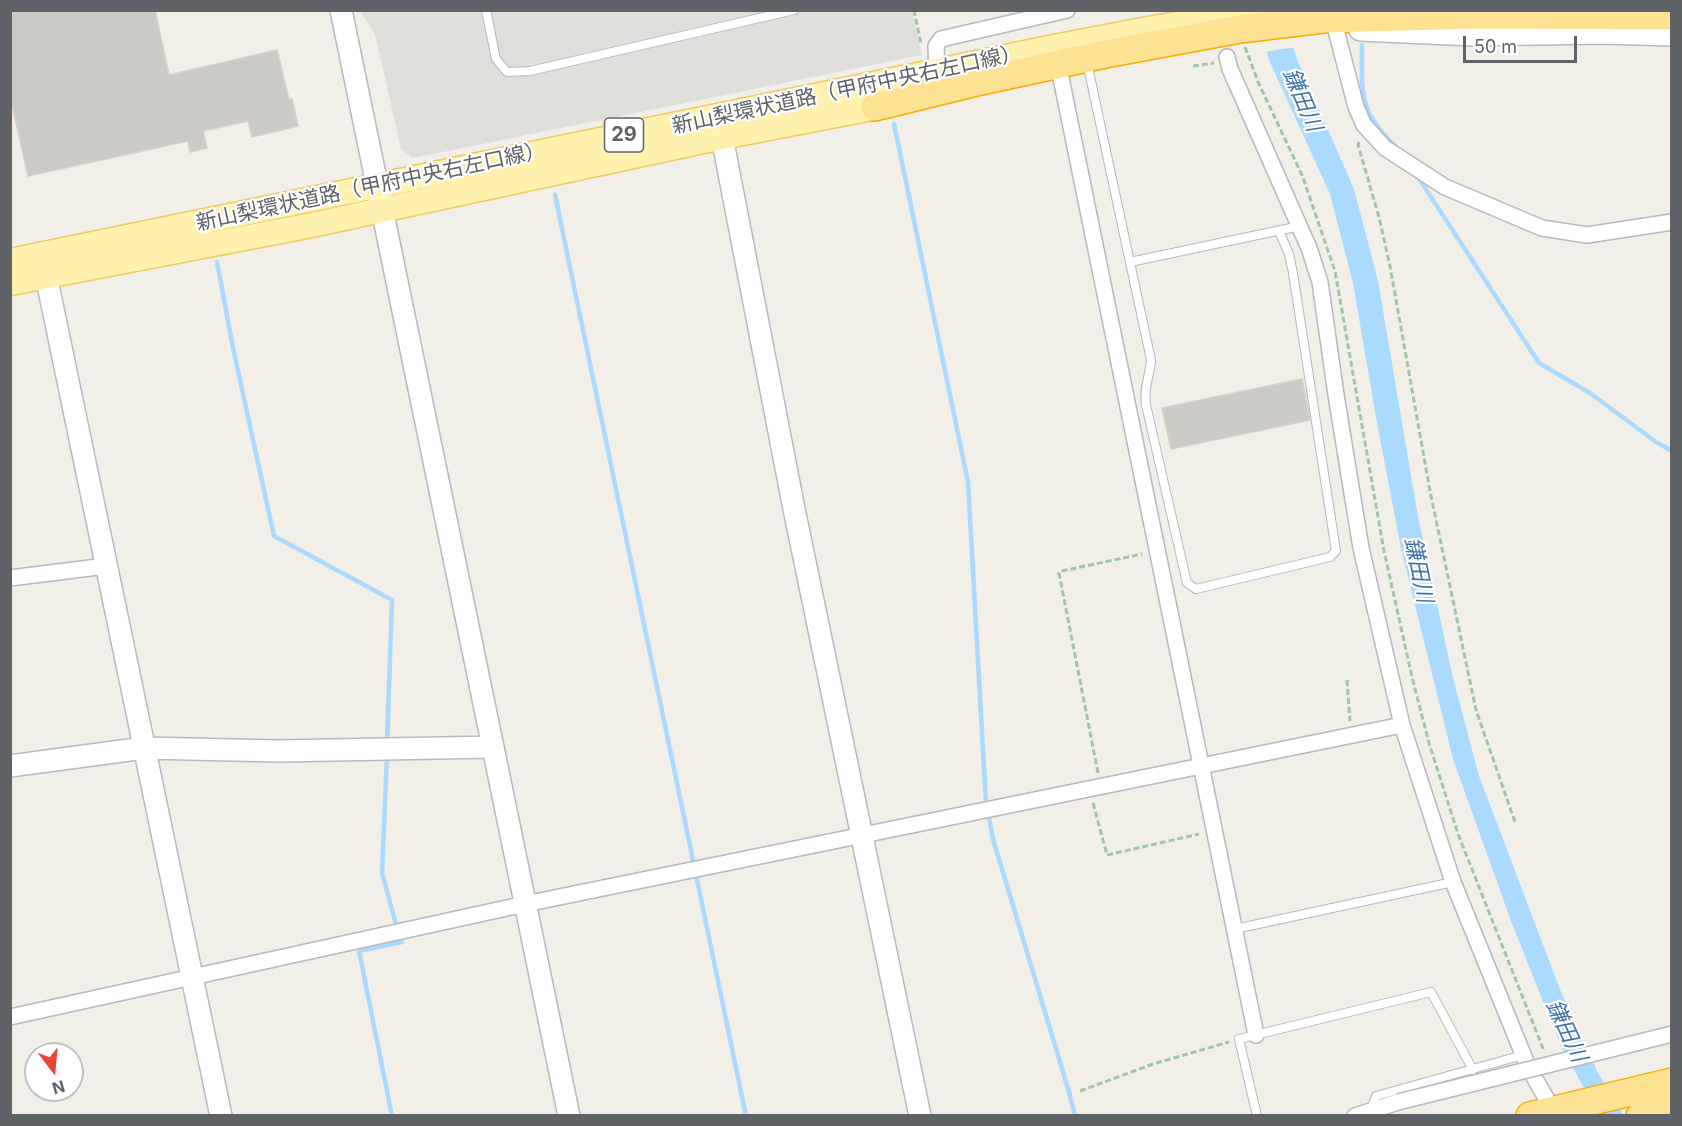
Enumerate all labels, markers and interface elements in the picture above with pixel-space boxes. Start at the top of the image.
scale bar [1466,24,1580,62]
text: 50 m [1474,36,1517,57]
street label: 新山梨環状道路（甲府中央右左口線） [670,41,1024,139]
water label: 鎌田川 [1277,64,1327,136]
road number: 29 [604,118,644,152]
street label: 新山梨環状道路（甲府中央右左口線） [194,138,548,236]
water label: 鎌田川 [1398,535,1438,605]
water label: 鎌田川 [1540,996,1592,1066]
north arrow [24,1042,84,1102]
text: N [50,1076,67,1099]

